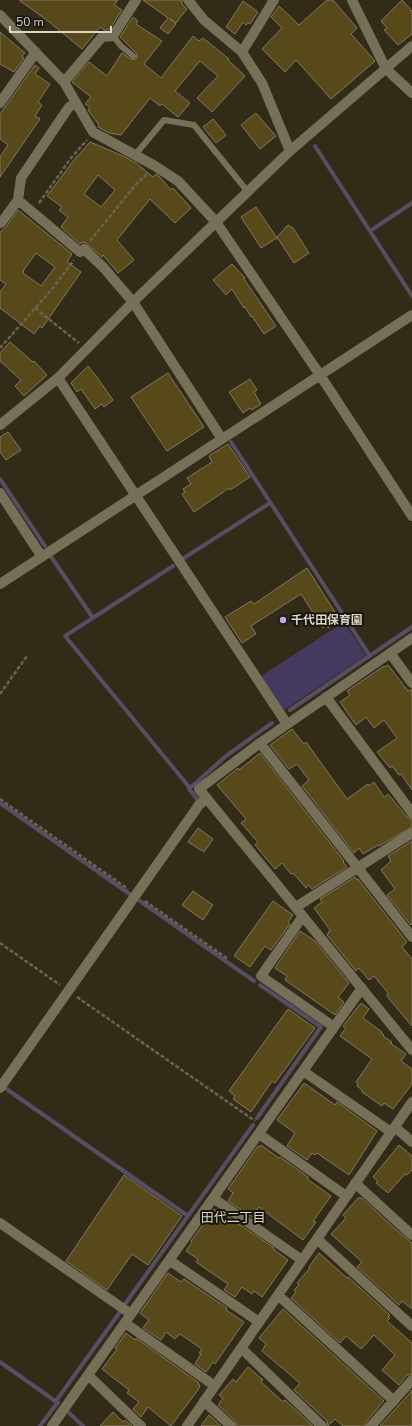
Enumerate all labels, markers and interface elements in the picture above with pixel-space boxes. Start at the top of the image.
scale bar [10,8,111,34]
text: 50 m [16,14,44,30]
place label: 千代田保育園 [291,612,363,628]
marker: 千代田保育園 [278,615,288,625]
district label: 田代二丁目 [200,1209,266,1227]

